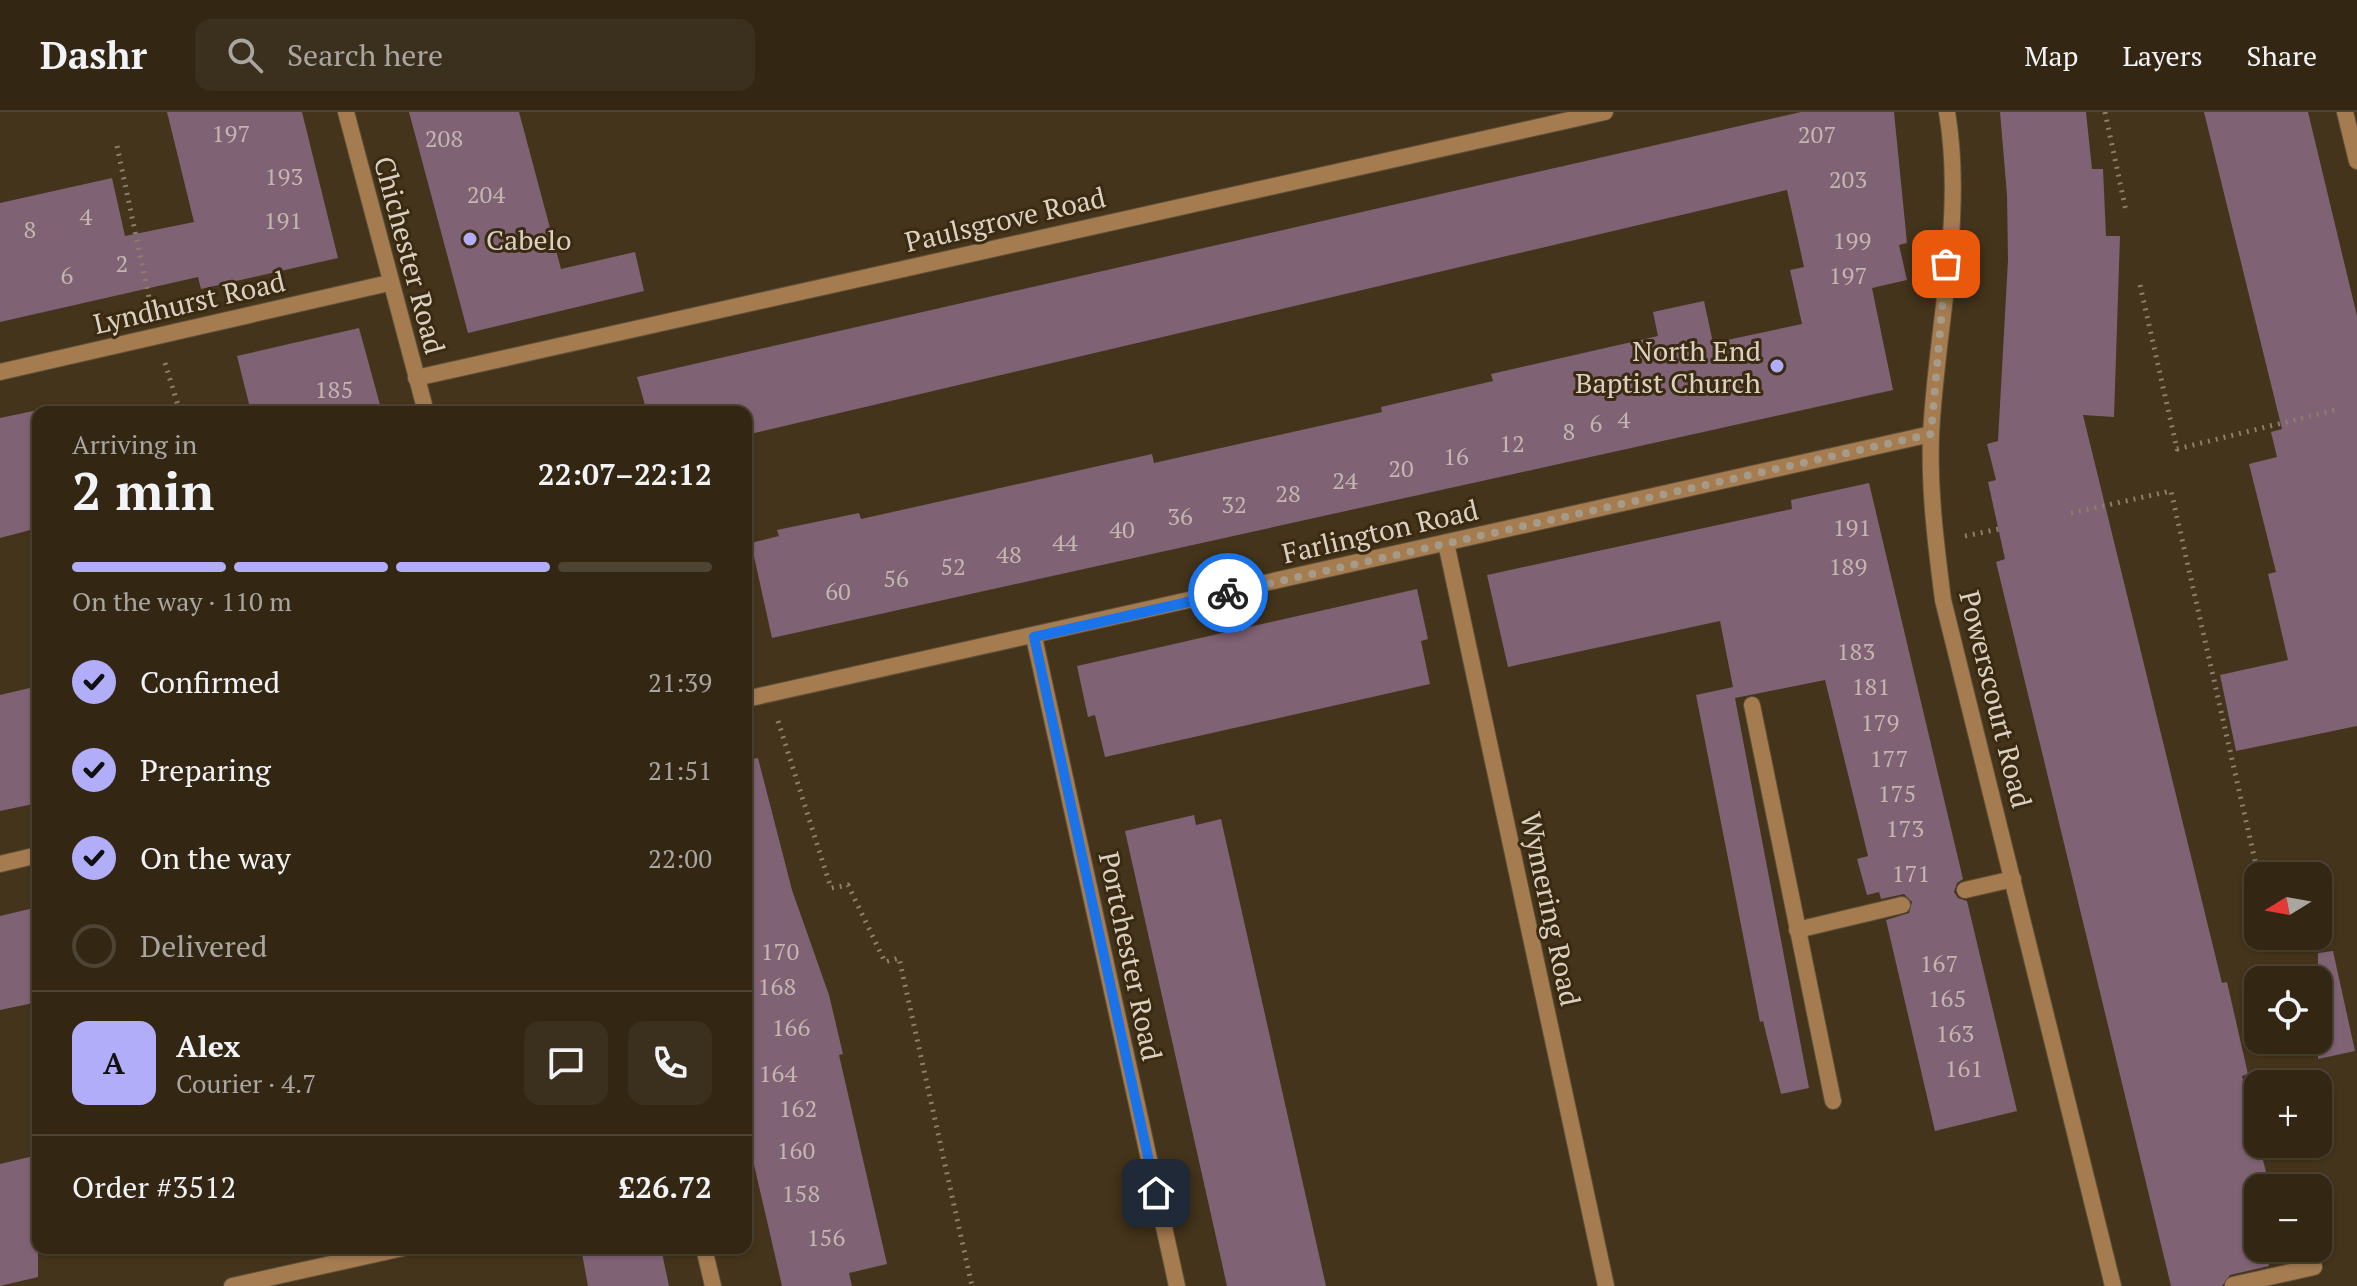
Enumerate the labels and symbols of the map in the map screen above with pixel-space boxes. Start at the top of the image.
house number: 197 [212,117,250,149]
house number: 207 [1798,118,1836,150]
house number: 208 [425,122,463,154]
street label: Chichester Road [366,152,454,358]
house number: 193 [265,160,303,192]
house number: 203 [1829,163,1867,195]
house number: 204 [467,178,505,210]
street label: Paulsgrove Road [901,178,1109,260]
house number: 4 [80,200,93,232]
house number: 191 [264,204,302,236]
house number: 8 [24,213,36,245]
place label: Cabelo [486,221,571,258]
house number: 199 [1833,224,1871,256]
marker: Cabelo [461,230,479,248]
pin [1912,230,1980,298]
house number: 2 [116,247,128,279]
house number: 6 [61,259,74,291]
house number: 197 [1829,259,1867,291]
street label: Lyndhurst Road [90,262,288,342]
place label: North End Baptist Church [1575,332,1761,401]
marker: North End Baptist Church [1768,357,1786,375]
house number: 185 [315,373,353,405]
house number: 4 [1618,403,1631,435]
house number: 6 [1590,407,1603,439]
house number: 8 [1563,415,1575,447]
house number: 12 [1499,427,1525,459]
house number: 16 [1443,440,1469,472]
house number: 20 [1388,452,1414,484]
house number: 24 [1332,464,1358,496]
house number: 28 [1275,477,1301,509]
house number: 32 [1221,488,1247,520]
street label: Farlington Road [1278,490,1482,572]
house number: 36 [1167,500,1193,532]
house number: 191 [1833,511,1871,543]
house number: 40 [1109,513,1135,545]
house number: 44 [1052,526,1078,558]
house number: 48 [996,538,1022,570]
house number: 52 [940,550,966,582]
house number: 189 [1829,550,1867,582]
courier [1188,553,1268,633]
house number: 56 [883,562,909,594]
house number: 60 [825,575,851,607]
street label: Powerscourt Road [1951,587,2041,811]
house number: 183 [1837,635,1875,667]
house number: 181 [1852,670,1890,702]
house number: 179 [1861,706,1899,738]
house number: 177 [1870,742,1908,774]
house number: 175 [1878,777,1916,809]
street label: Wymering Road [1512,809,1590,1009]
house number: 173 [1886,812,1924,844]
street label: Portchester Road [1091,848,1171,1064]
house number: 171 [1892,857,1930,889]
north arrow [2244,862,2332,950]
house number: 170 [761,935,799,967]
house number: 167 [1920,947,1958,979]
house number: 168 [758,970,796,1002]
house number: 165 [1928,982,1966,1014]
house number: 166 [772,1011,810,1043]
house number: 163 [1936,1017,1974,1049]
house number: 161 [1945,1052,1983,1084]
house number: 164 [759,1057,797,1089]
house number: 162 [779,1092,817,1124]
house number: 160 [777,1134,815,1166]
pin [1122,1159,1190,1227]
house number: 158 [782,1177,820,1209]
house number: 156 [807,1221,845,1253]

